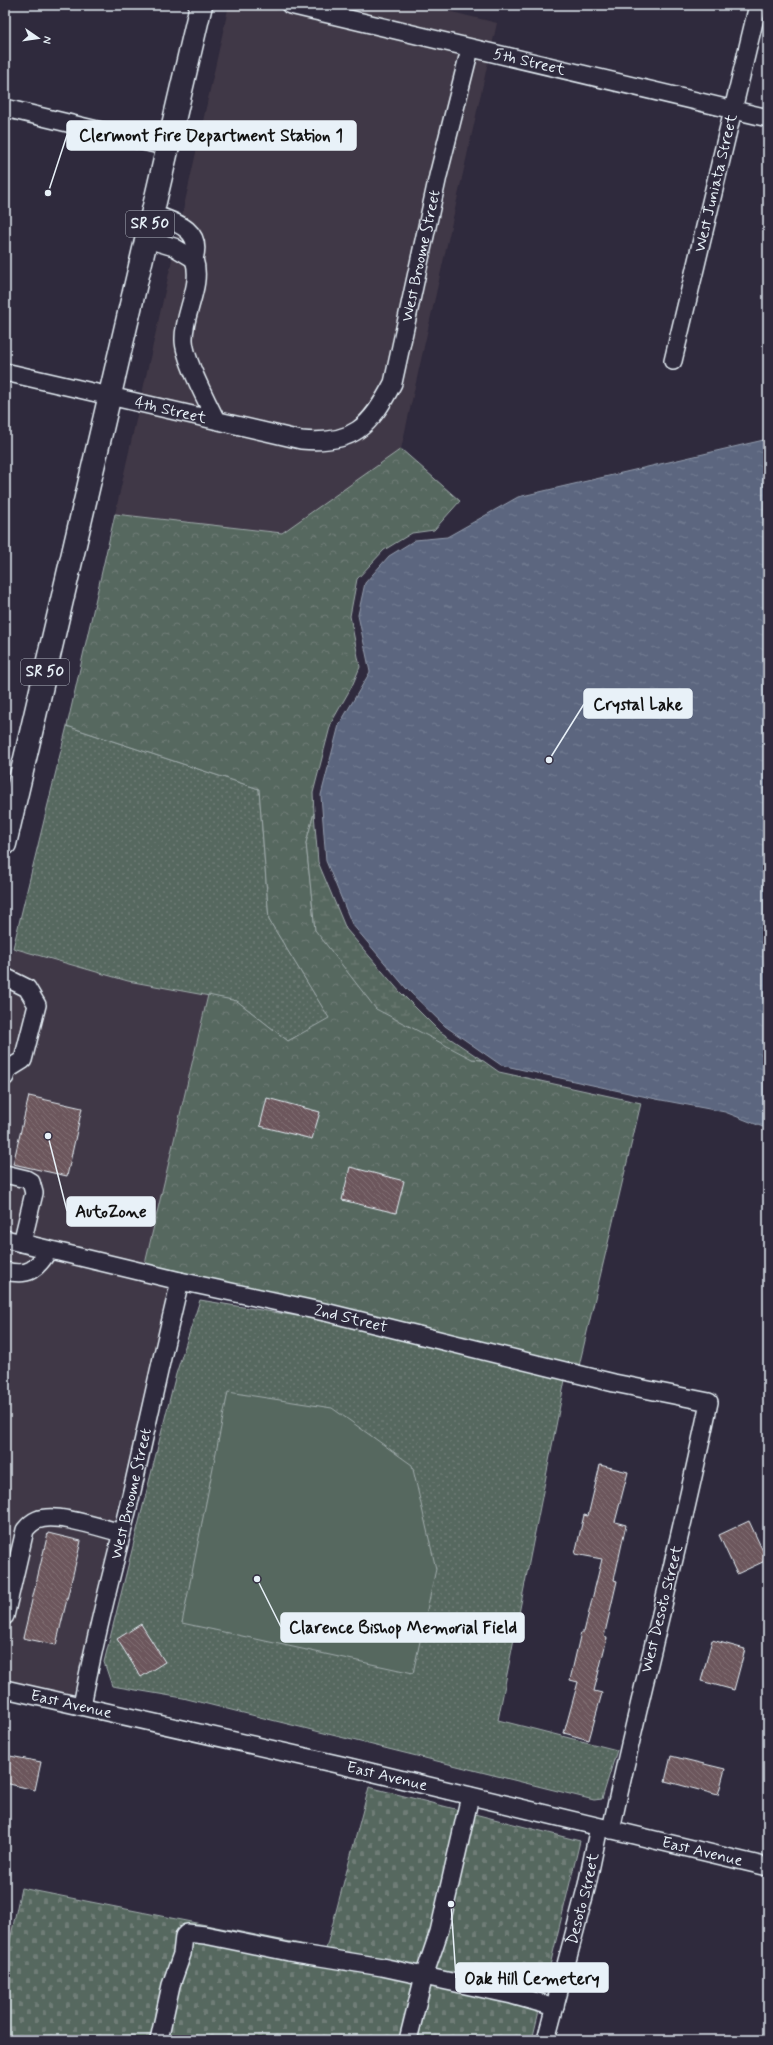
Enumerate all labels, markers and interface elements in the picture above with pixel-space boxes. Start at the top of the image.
north arrow [18,18,58,58]
text: N [39,35,54,45]
street label: 5th Street [491,43,568,80]
street label: West Juniata Street [689,111,742,254]
callout: Clermont Fire Department Station 1 [67,121,356,150]
text: Clermont Fire Department Station 1 [79,125,343,147]
street label: West Broome Street [396,188,445,324]
road number: SR 50 [126,211,174,237]
street label: 4th Street [133,392,209,429]
road number: SR 50 [21,659,69,685]
callout: Crystal Lake [584,689,692,718]
text: Crystal Lake [593,694,683,716]
callout: AutoZone [67,1197,155,1226]
text: AutoZone [75,1201,147,1223]
street label: 2nd Street [312,1300,390,1338]
street label: West Broome Street [105,1426,156,1562]
street label: West Desoto Street [636,1542,688,1675]
callout: Clarence Bishop Memorial Field [281,1613,524,1642]
text: Clarence Bishop Memorial Field [289,1617,517,1639]
street label: East Avenue [29,1685,114,1723]
street label: East Avenue [345,1756,430,1796]
street label: East Avenue [660,1831,745,1871]
street label: Desoto Street [561,1850,604,1947]
callout: Oak Hill Cemetery [456,1963,608,1992]
text: Oak Hill Cemetery [464,1968,600,1990]

